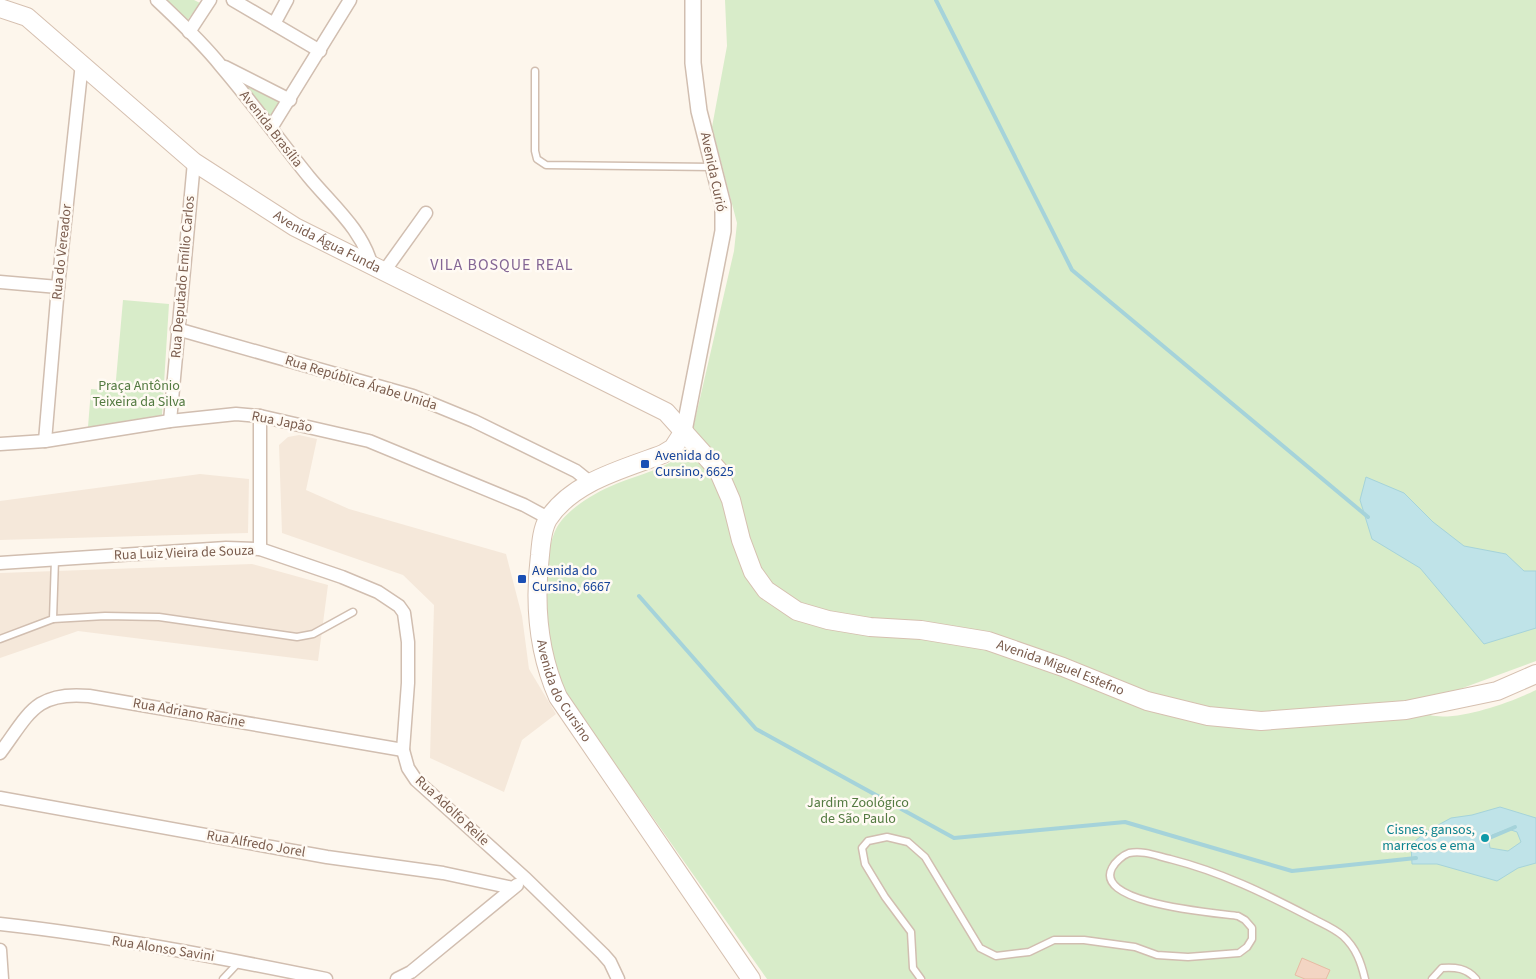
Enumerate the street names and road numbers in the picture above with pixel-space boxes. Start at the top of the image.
street label: Avenida Brasília [235,86,307,172]
street label: Avenida Curió [695,130,731,214]
street label: Rua Deputado Emílio Carlos [166,195,200,359]
street label: Rua do Vereador [47,203,77,301]
street label: Avenida Água Funda [269,206,384,278]
street label: Rua República Árabe Unida [282,350,440,416]
street label: Rua Japão [250,406,314,438]
street label: Rua Luiz Vieira de Souza [114,541,254,565]
street label: Avenida Miguel Estefno [994,635,1127,701]
street label: Avenida do Cursino [531,638,596,746]
street label: Rua Adriano Racine [131,693,247,733]
street label: Rua Adolfo Reile [410,771,494,851]
street label: Rua Alfredo Jorel [205,825,307,863]
street label: Rua Alonso Savini [110,931,216,967]

